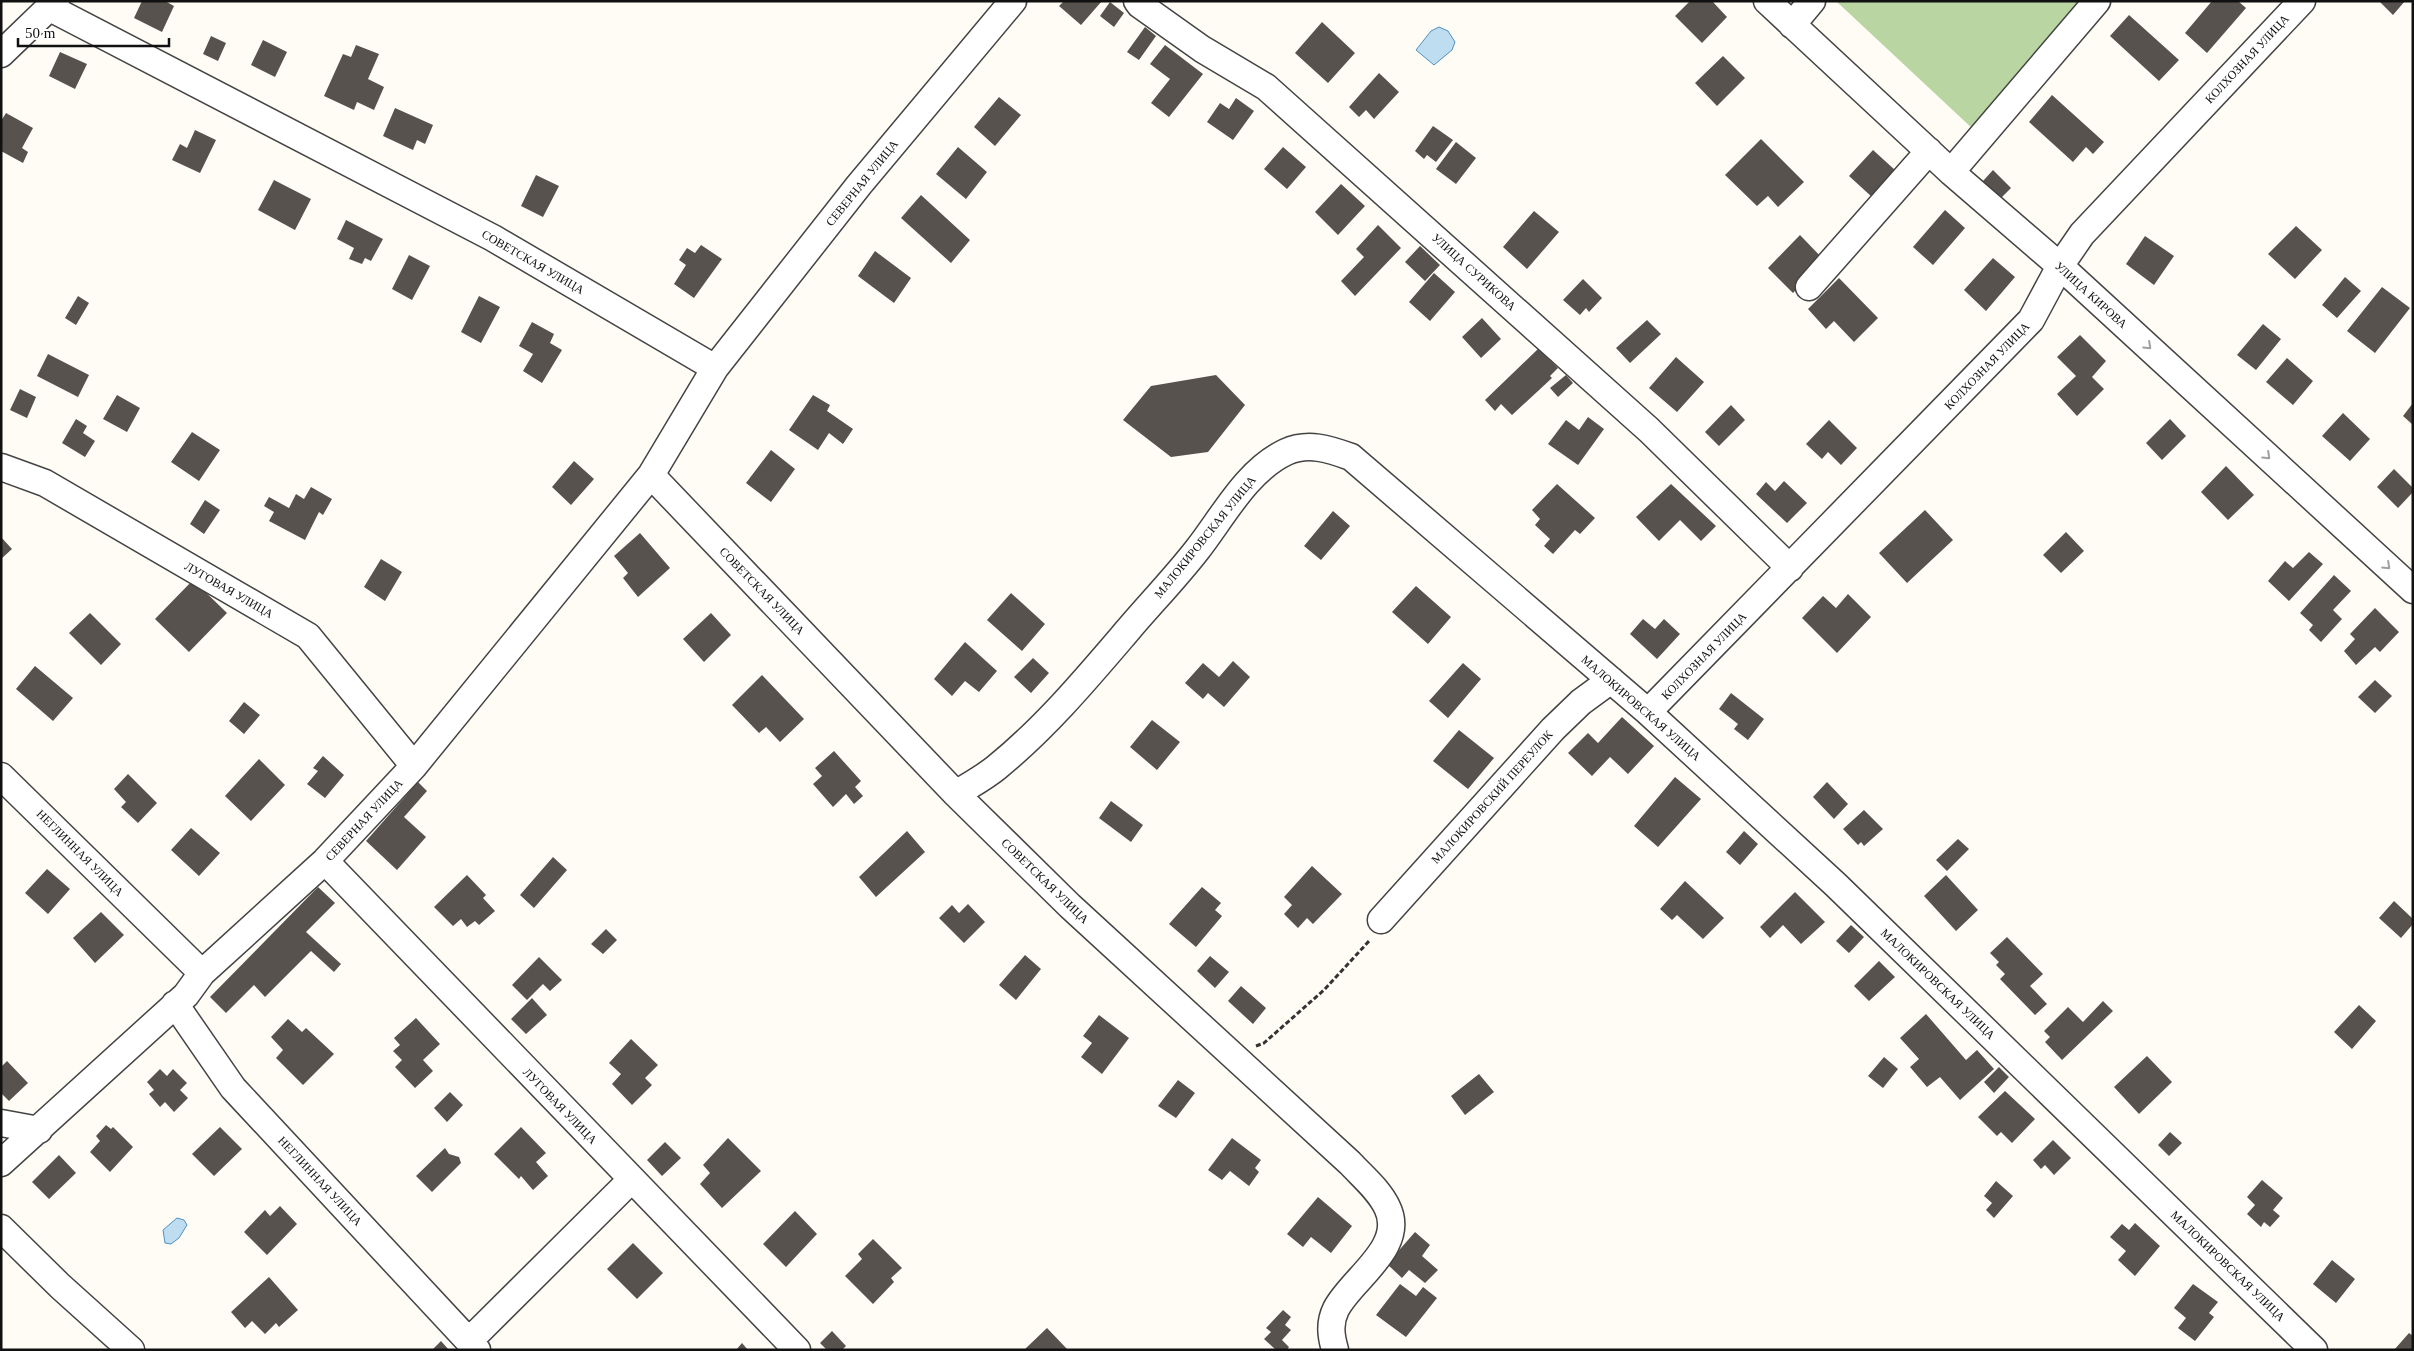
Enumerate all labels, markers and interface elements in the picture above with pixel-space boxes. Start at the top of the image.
street label: КОЛХОЗНАЯ УЛИЦА [2202,11,2292,106]
scale bar [18,15,169,47]
text: 50 m [25,25,56,41]
street label: СЕВЕРНАЯ УЛИЦА [823,137,901,229]
street label: СОВЕТСКАЯ УЛИЦА [479,227,587,297]
street label: УЛИЦА СУРИКОВА [1429,231,1519,314]
street label: УЛИЦА КИРОВА [2052,259,2130,331]
street label: КОЛХОЗНАЯ УЛИЦА [1942,319,2033,413]
one-way arrow [2142,341,2151,350]
one-way arrow [2262,450,2271,459]
street label: МАЛОКИРОВСКАЯ УЛИЦА [1151,473,1259,601]
street label: СОВЕТСКАЯ УЛИЦА [717,544,808,638]
street label: ЛУГОВАЯ УЛИЦА [182,559,276,621]
one-way arrow [2381,560,2390,569]
street label: КОЛХОЗНАЯ УЛИЦА [1659,609,1750,703]
street label: МАЛОКИРОВСКАЯ УЛИЦА [1579,652,1704,764]
street label: МАЛОКИРОВСКИЙ ПЕРЕУЛОК [1428,727,1556,867]
street label: СЕВЕРНАЯ УЛИЦА [322,776,406,864]
street label: НЕГЛИННАЯ УЛИЦА [34,807,127,900]
street label: СОВЕТСКАЯ УЛИЦА [998,836,1092,927]
street label: МАЛОКИРОВСКАЯ УЛИЦА [1878,926,1998,1042]
street label: ЛУГОВАЯ УЛИЦА [520,1065,600,1147]
street label: НЕГЛИННАЯ УЛИЦА [275,1133,365,1229]
street label: МАЛОКИРОВСКАЯ УЛИЦА [2168,1208,2288,1324]

